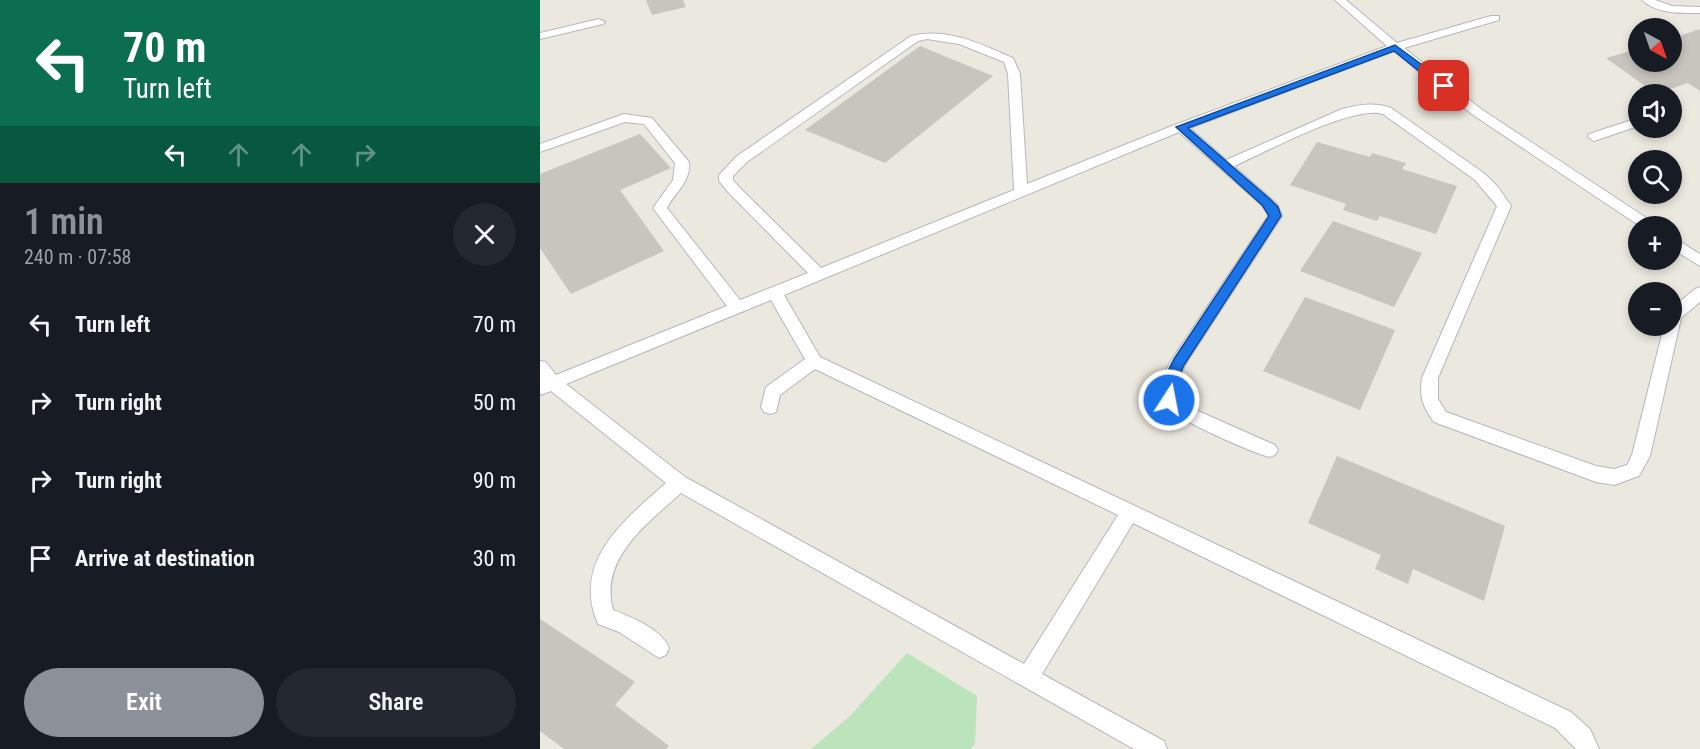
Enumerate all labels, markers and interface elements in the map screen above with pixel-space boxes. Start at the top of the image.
north arrow [1628,18,1682,72]
map controls [1628,18,1682,336]
text: 70 m [123,23,206,72]
icon: left [24,24,102,102]
pin [1418,60,1469,111]
icon: arrive [1427,69,1460,102]
text: Turn left [123,73,212,105]
button: sound [1628,84,1682,138]
icon: left [159,138,192,171]
icon: ahead [222,138,255,171]
icon: ahead [285,138,318,171]
icon: right [348,138,381,171]
button: search [1628,150,1682,204]
text: 1 min [24,201,104,243]
button: close [453,203,516,266]
button: + [1628,216,1682,270]
text: 240 m · 07:58 [24,245,131,269]
button: − [1628,282,1682,336]
icon: left [24,308,57,341]
text: Turn left [75,312,150,337]
text: 70 m [473,312,516,337]
position arrow [1137,368,1201,432]
icon: right [24,386,57,419]
text: Turn right [75,390,162,415]
text: 50 m [473,390,516,415]
icon: right [24,464,57,497]
text: Turn right [75,468,162,493]
text: 90 m [473,468,516,493]
icon: arrive [24,542,57,575]
text: Arrive at destination [75,546,255,571]
text: 30 m [473,546,516,571]
button: Exit [24,668,264,737]
button: Share [276,668,516,737]

